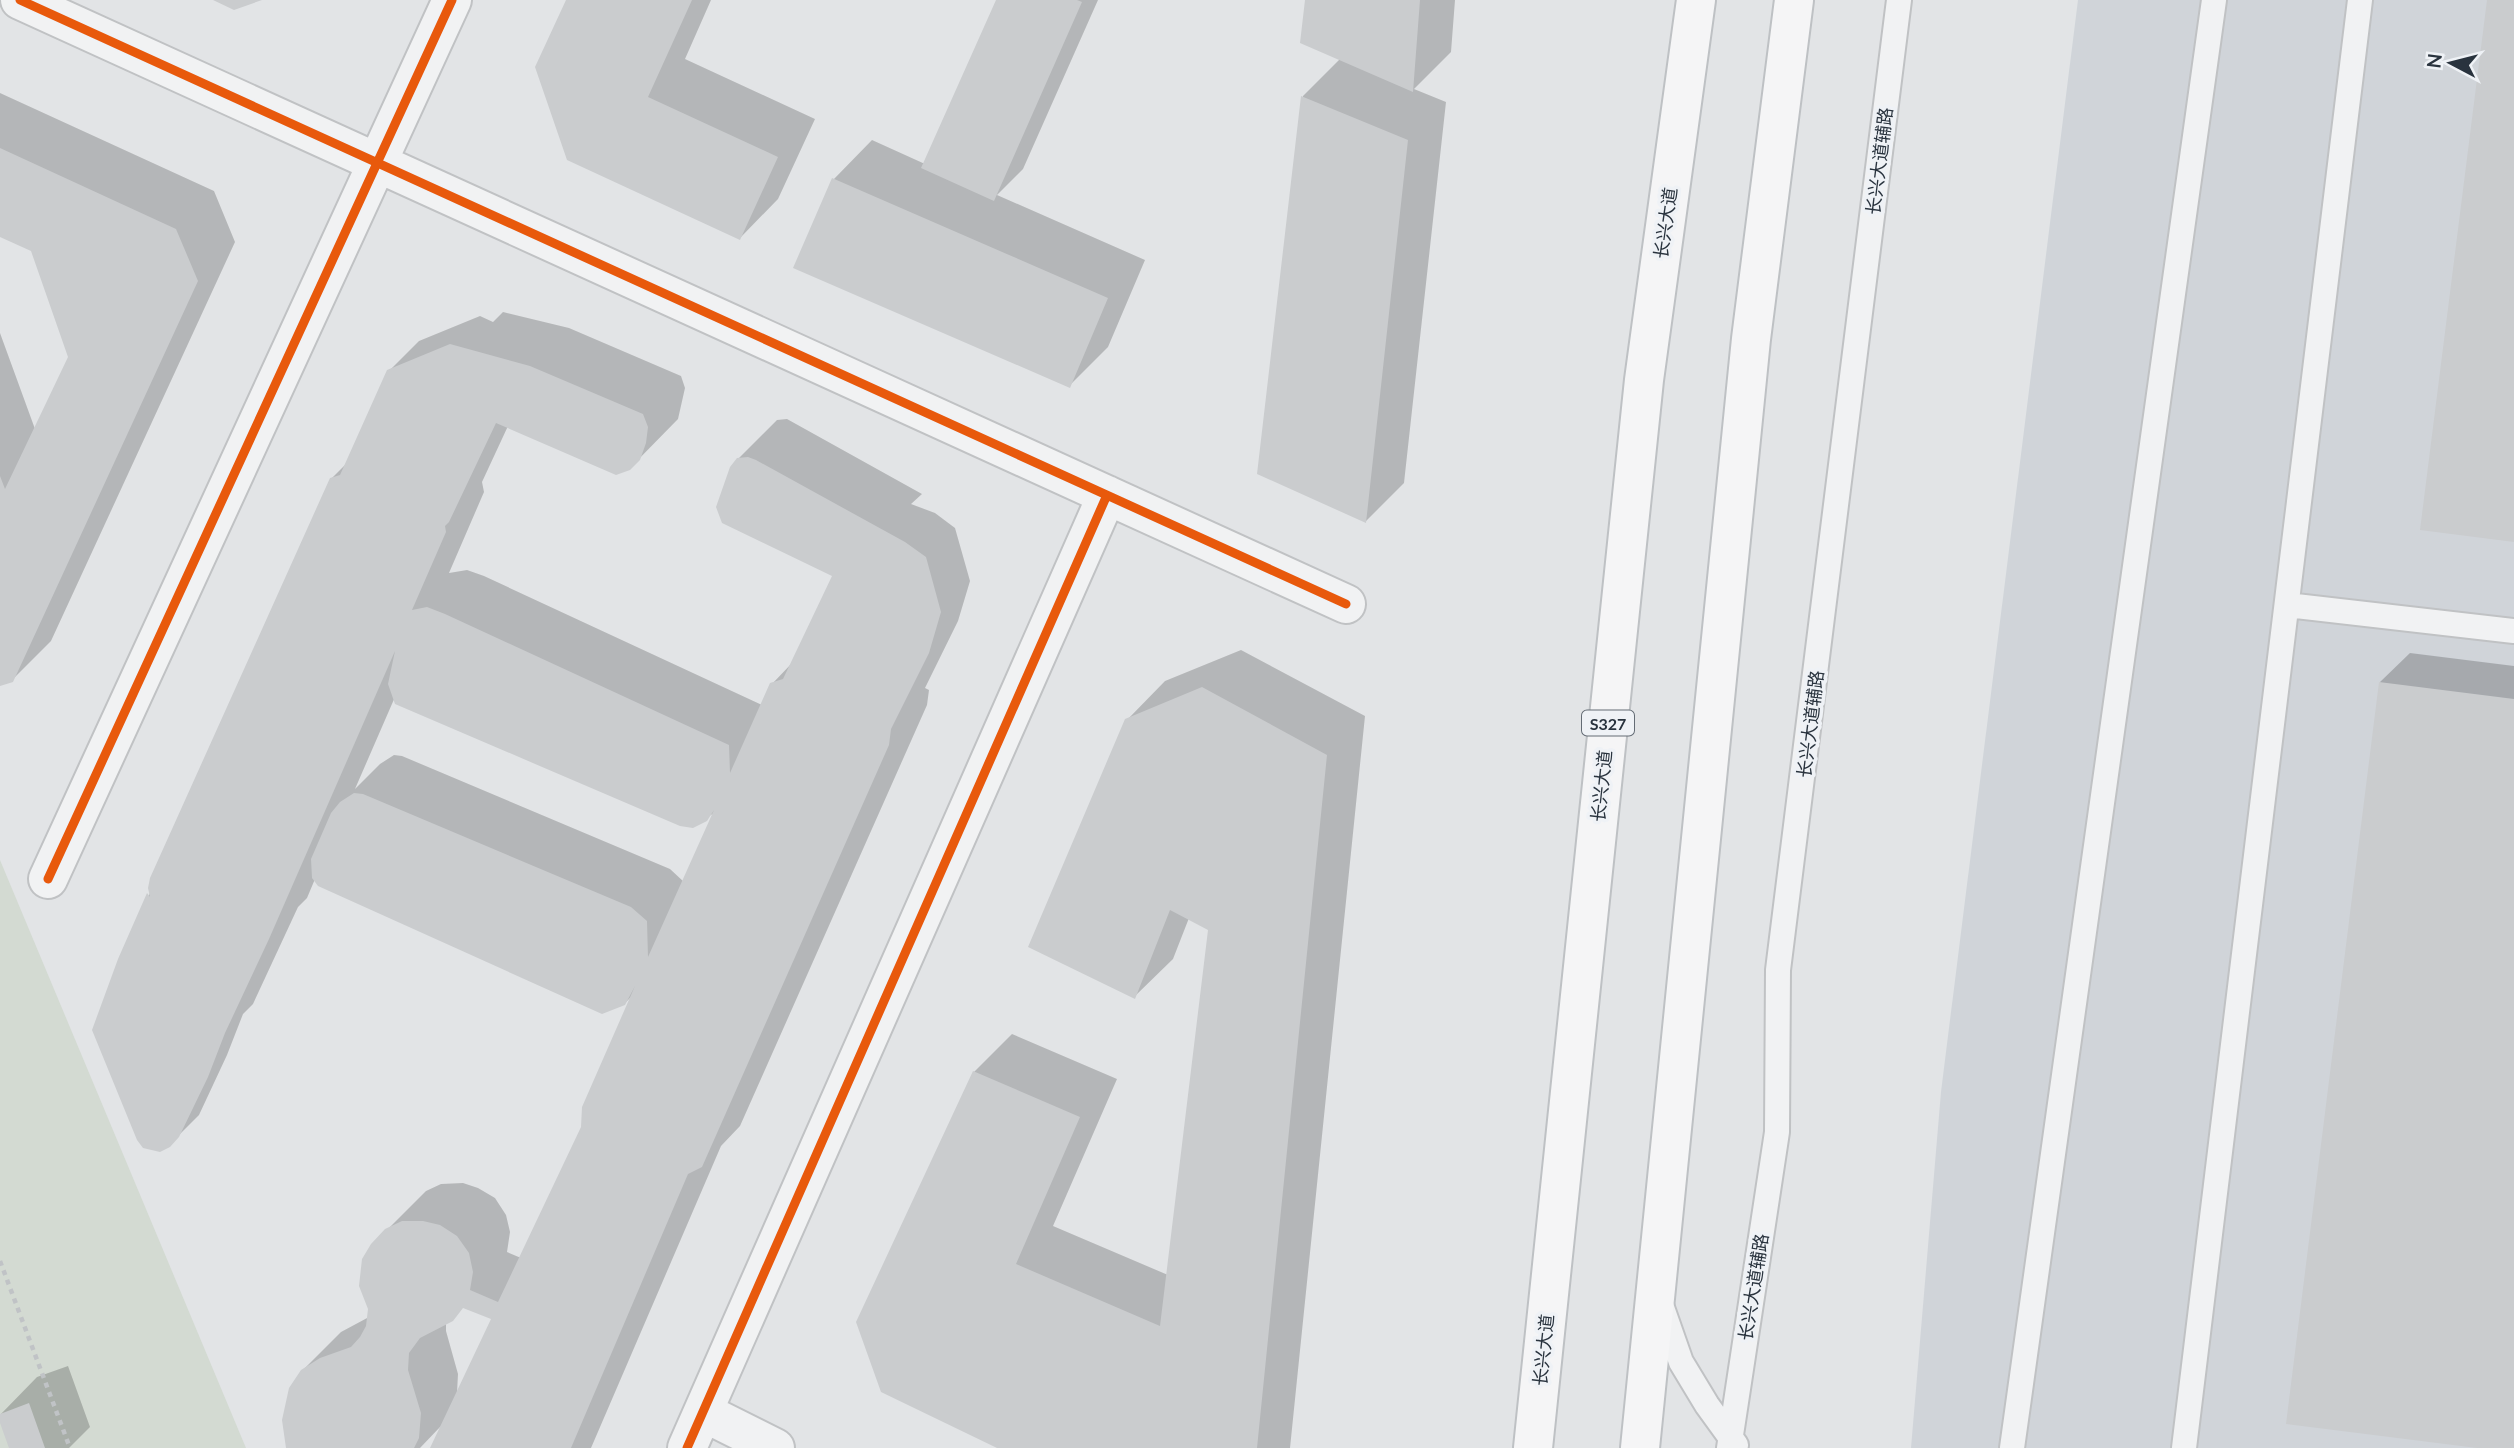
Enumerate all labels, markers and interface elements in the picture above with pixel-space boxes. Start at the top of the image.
north arrow [2416,28,2486,98]
text: N [2421,52,2446,70]
street label: 长兴大道辅路 [1862,106,1896,216]
street label: 长兴大道 [1649,186,1681,260]
street label: 长兴大道辅路 [1793,669,1827,779]
road number: S327 [1582,710,1634,736]
street label: 长兴大道 [1586,749,1616,823]
street label: 长兴大道辅路 [1734,1232,1772,1342]
street label: 长兴大道 [1528,1313,1558,1387]

